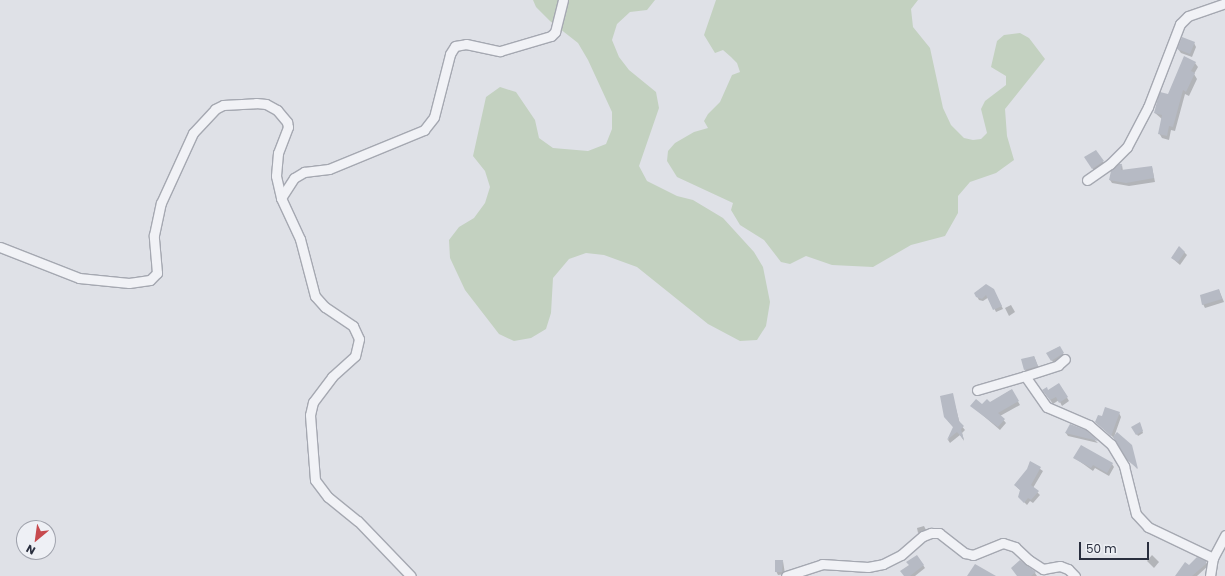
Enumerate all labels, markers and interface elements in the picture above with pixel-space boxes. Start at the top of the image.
north arrow [16,520,56,560]
scale bar [1081,534,1151,560]
text: 50 m [1086,540,1117,557]
text: N [23,541,38,559]

